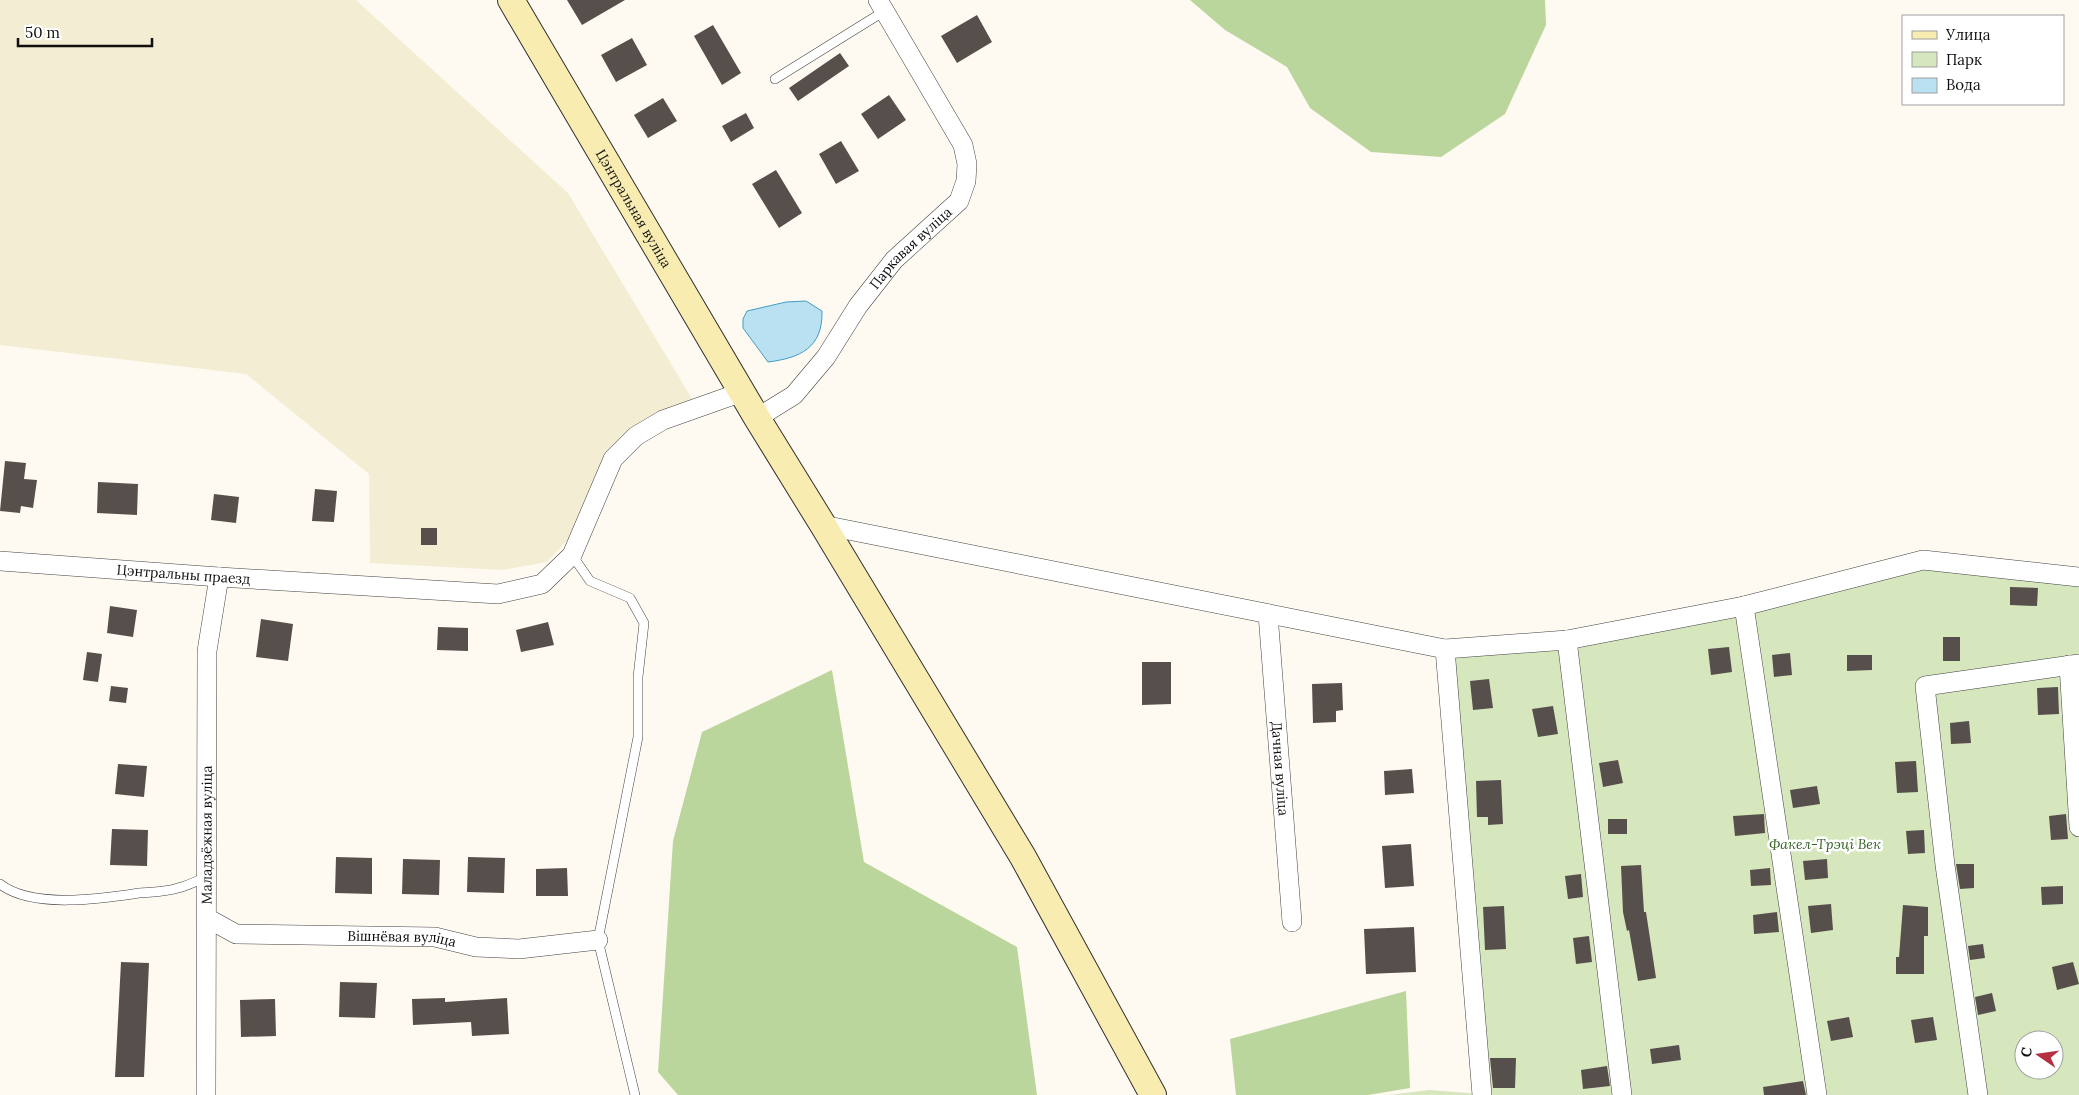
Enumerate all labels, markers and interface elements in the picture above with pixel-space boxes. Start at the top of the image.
scale bar [18,15,151,47]
legend [1902,15,2064,105]
text: 50 m [25,23,60,42]
text: Улица [1945,25,1991,44]
text: Парк [1946,50,1982,69]
text: Вода [1946,75,1981,94]
street label: Цэнтральная вуліца [592,146,676,271]
street label: Паркавая вуліца [866,203,956,293]
street label: Цэнтральны праезд [116,561,251,588]
street label: Дачная вуліца [1267,721,1293,816]
street label: Маладзёжная вуліца [197,766,216,904]
park label: Факел-Трэці Век [1769,835,1881,853]
street label: Вішнёвая вуліца [347,927,458,951]
north arrow [2014,1030,2064,1080]
text: С [2016,1045,2036,1059]

